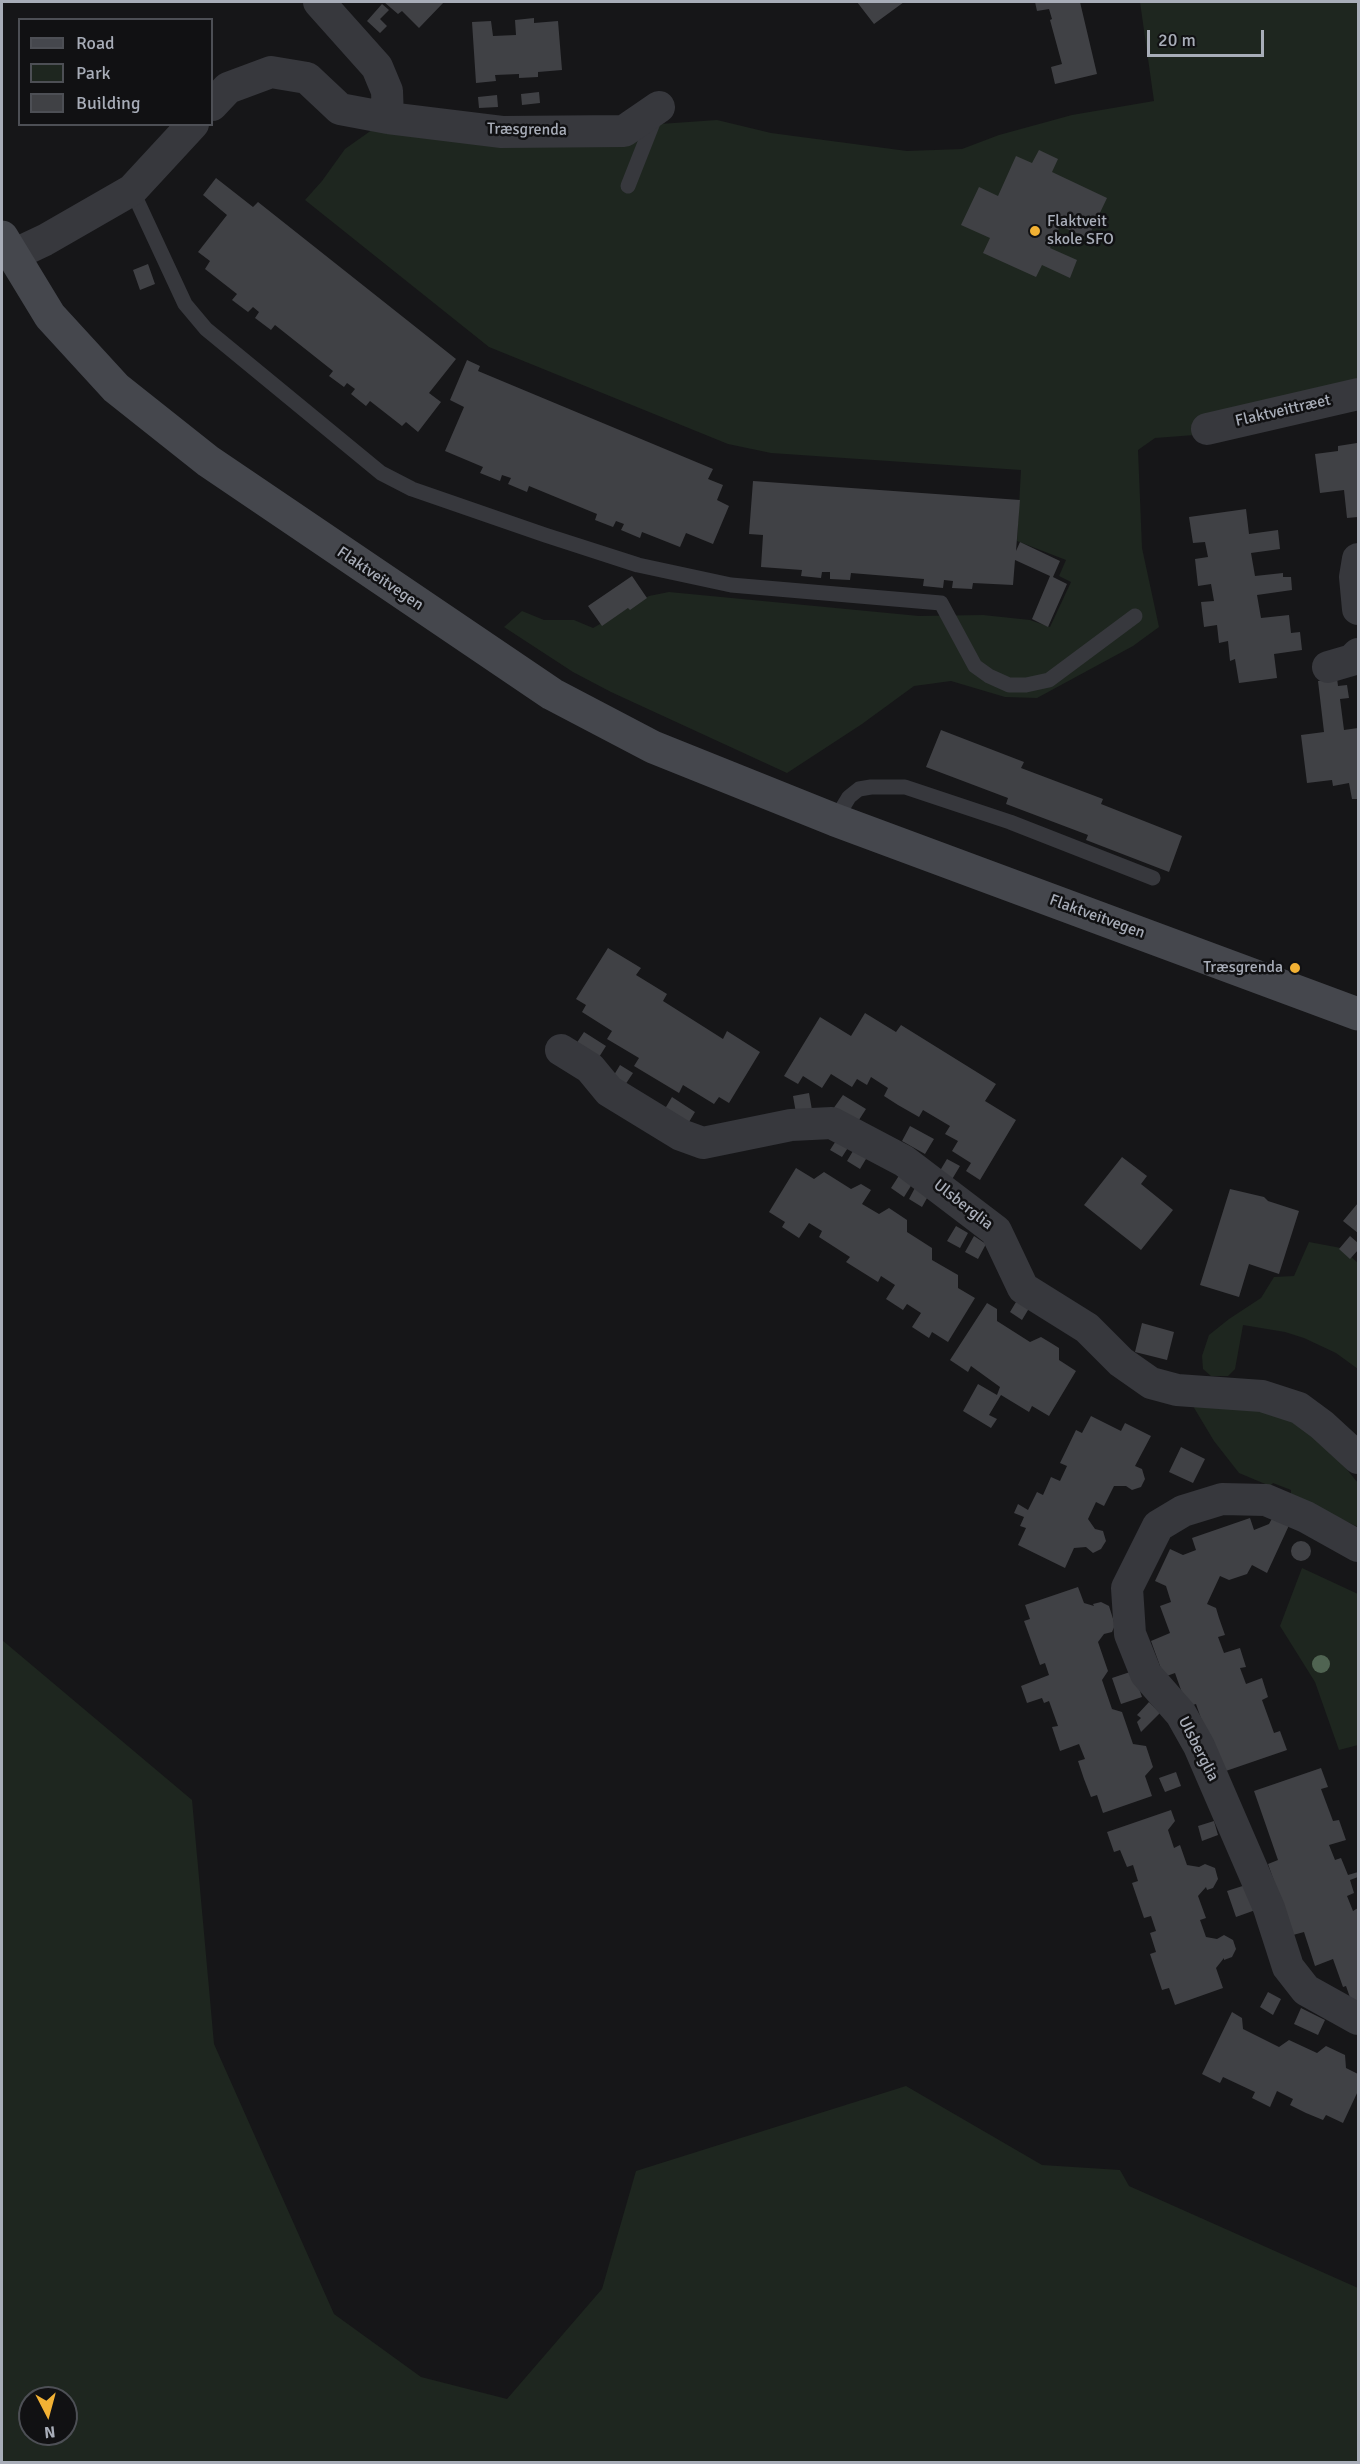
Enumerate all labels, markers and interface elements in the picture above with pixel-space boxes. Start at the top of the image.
legend [18,18,213,126]
scale bar [1150,18,1267,56]
text: 20 m [1158,29,1196,51]
text: Road [76,32,115,54]
text: Park [76,62,111,84]
text: Building [76,92,140,114]
street label: Træsgrenda [487,120,567,140]
place label: Flaktveit skole SFO [1047,212,1114,250]
marker: Flaktveit skole SFO [1028,224,1042,238]
street label: Flaktveittræet [1233,391,1333,431]
street label: Flaktveitvegen [333,543,427,615]
street label: Flaktveitvegen [1047,891,1147,943]
place label: Træsgrenda [1203,958,1283,978]
marker: Træsgrenda [1288,961,1302,975]
street label: Ulsberglia [929,1176,997,1234]
street label: Ulsberglia [1174,1713,1222,1785]
north arrow [18,2386,78,2446]
text: N [43,2421,56,2442]

